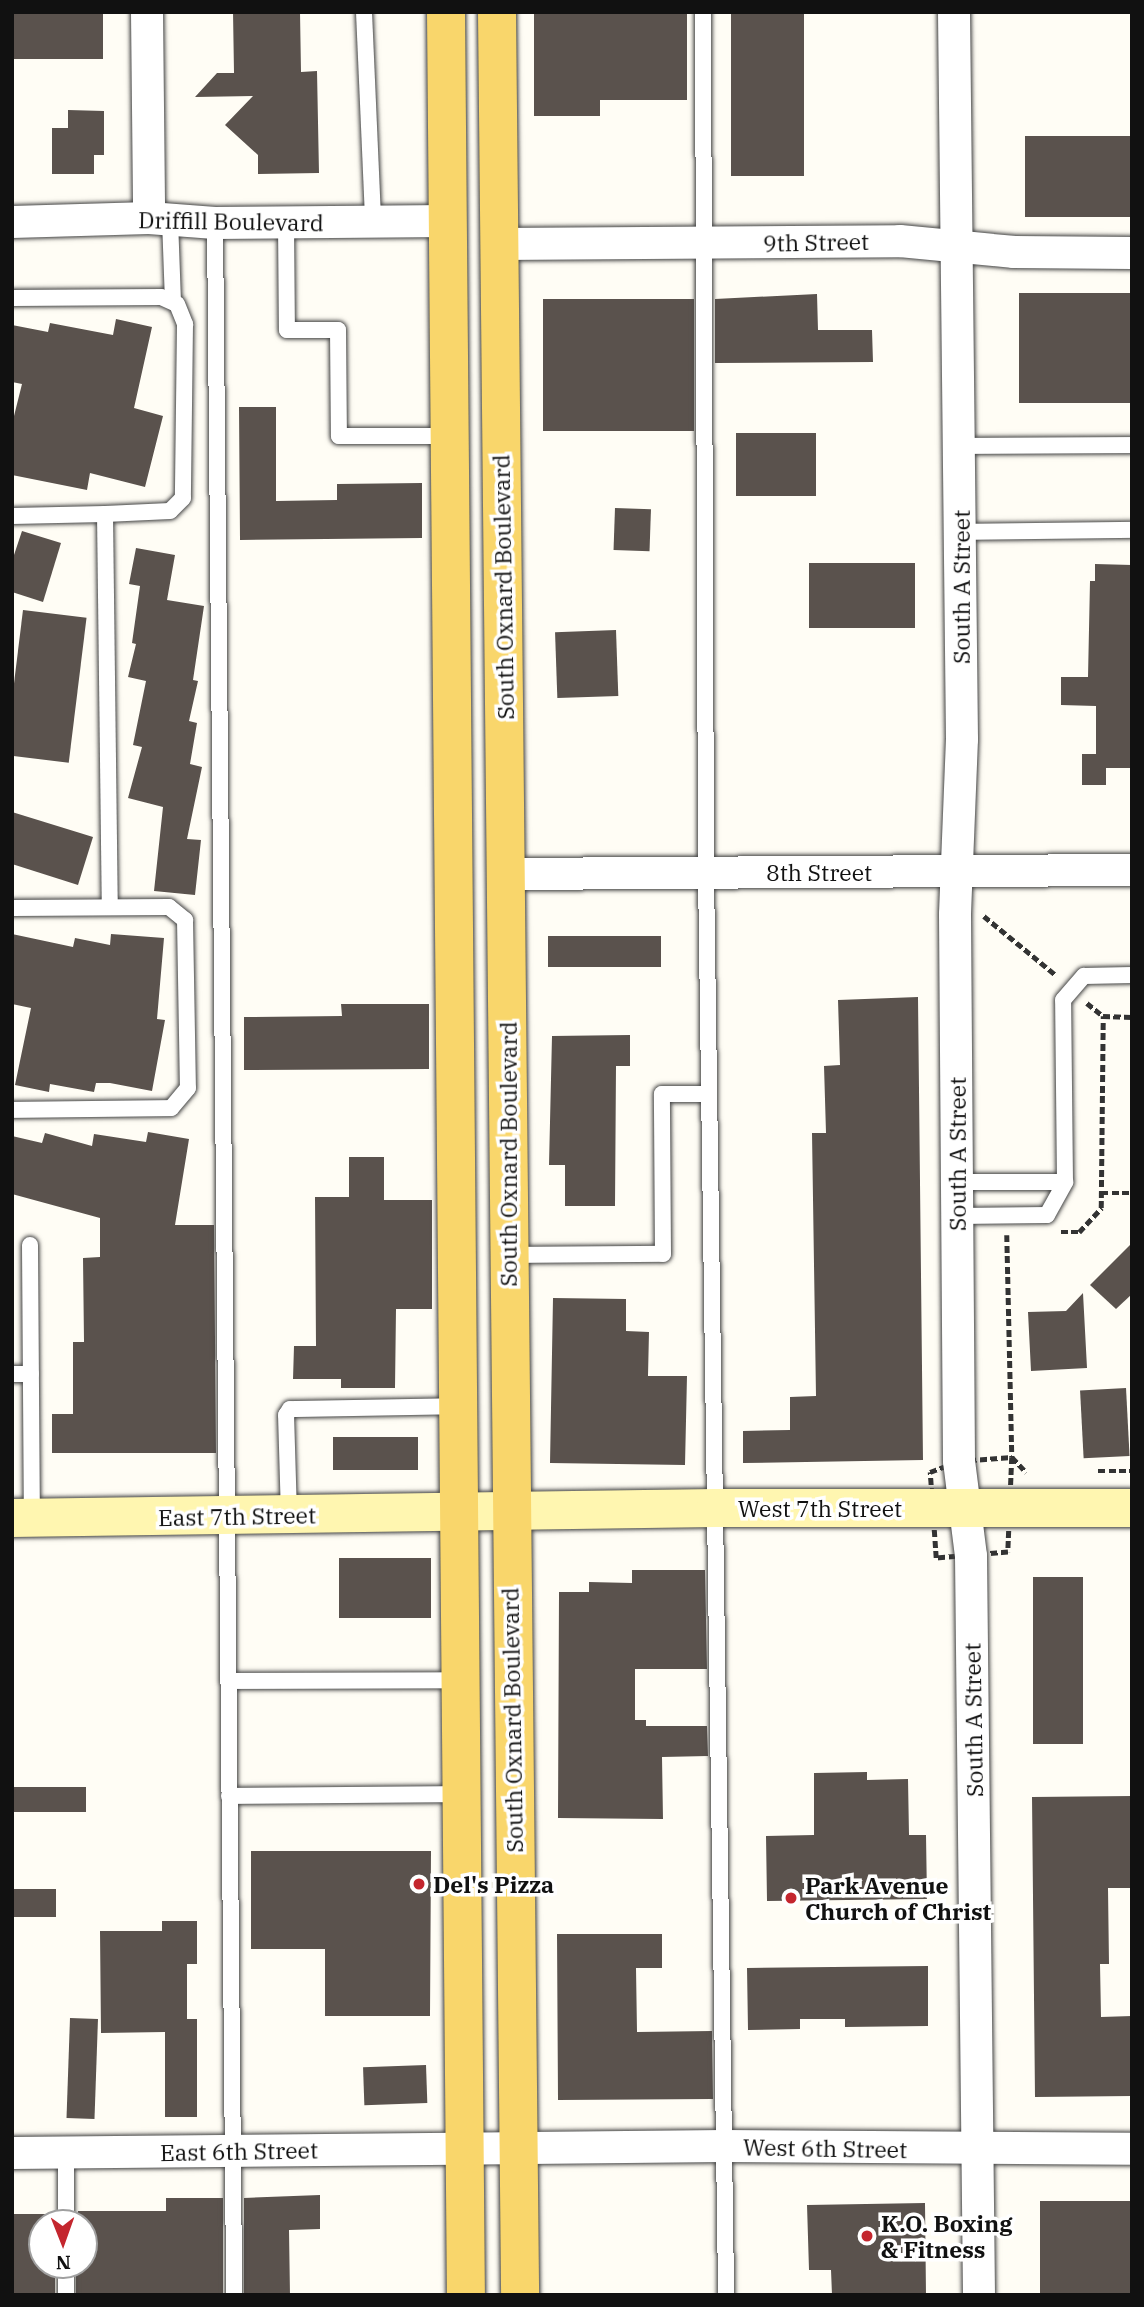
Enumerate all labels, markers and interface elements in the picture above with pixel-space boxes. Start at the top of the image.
street label: Driffill Boulevard [138,206,324,236]
street label: 9th Street [763,227,869,257]
street label: South Oxnard Boulevard [487,454,519,720]
street label: South A Street [947,510,975,664]
street label: 8th Street [766,858,872,886]
street label: South Oxnard Boulevard [494,1021,522,1287]
street label: South A Street [943,1077,971,1231]
street label: West 7th Street [738,1494,902,1522]
street label: East 7th Street [158,1501,316,1531]
street label: South Oxnard Boulevard [496,1587,528,1853]
street label: South A Street [958,1643,988,1797]
place label: Del's Pizza [433,1870,554,1898]
place label: Park Avenue Church of Christ [805,1871,991,1925]
marker: Del's Pizza [411,1876,427,1892]
marker: Park Avenue Church of Christ [783,1890,799,1906]
street label: West 6th Street [743,2133,907,2163]
street label: East 6th Street [160,2136,318,2166]
north arrow [28,2209,98,2279]
place label: K.O. Boxing & Fitness [881,2209,1012,2263]
marker: K.O. Boxing & Fitness [859,2228,875,2244]
text: N [56,2251,71,2275]

